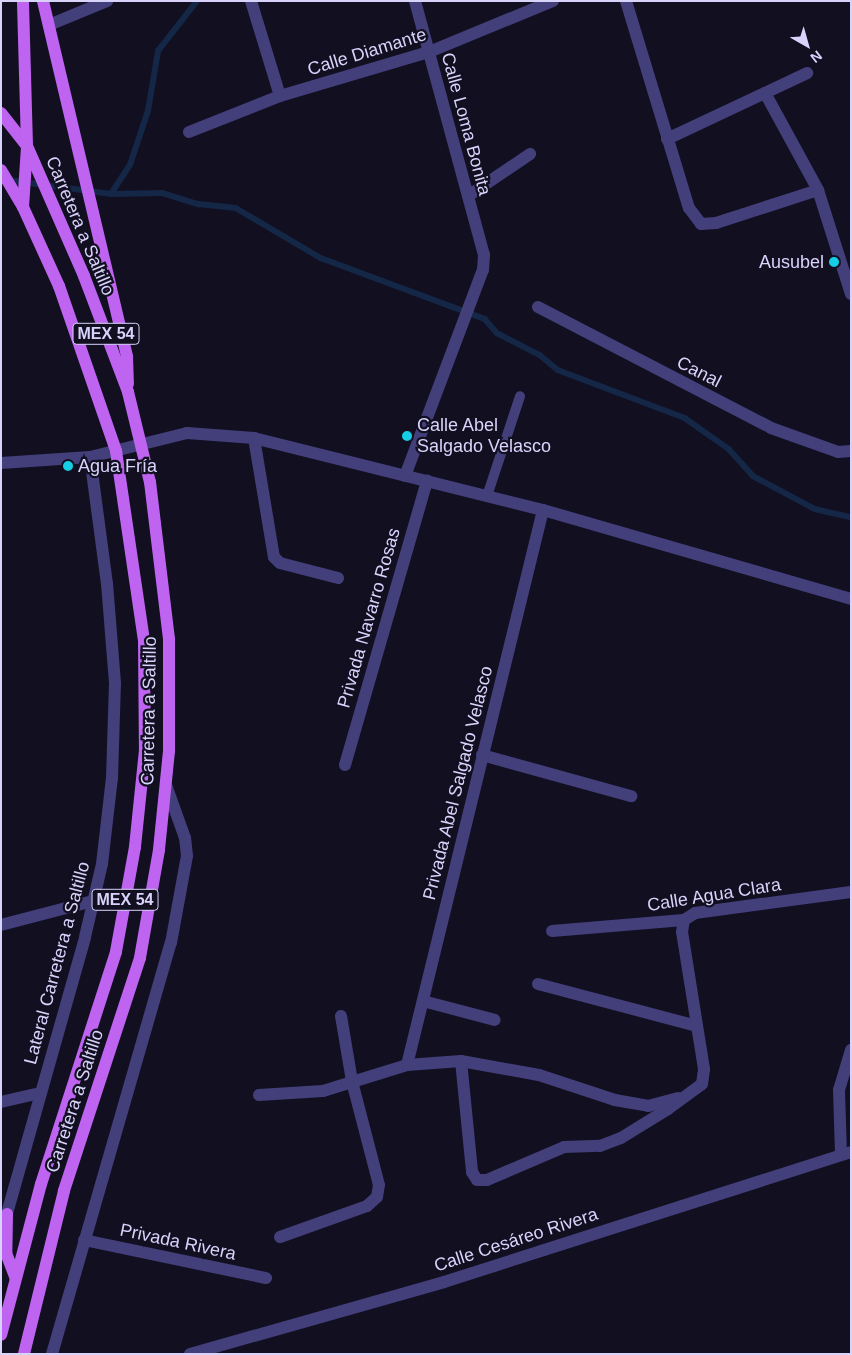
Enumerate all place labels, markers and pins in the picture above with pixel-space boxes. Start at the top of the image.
place label: Ausubel [759,251,824,273]
marker: Ausubel [828,256,840,268]
place label: Calle Abel Salgado Velasco [417,415,551,458]
marker: Calle Abel Salgado Velasco [401,430,413,442]
place label: Agua Fría [78,455,157,477]
marker: Agua Fría [62,460,74,472]

